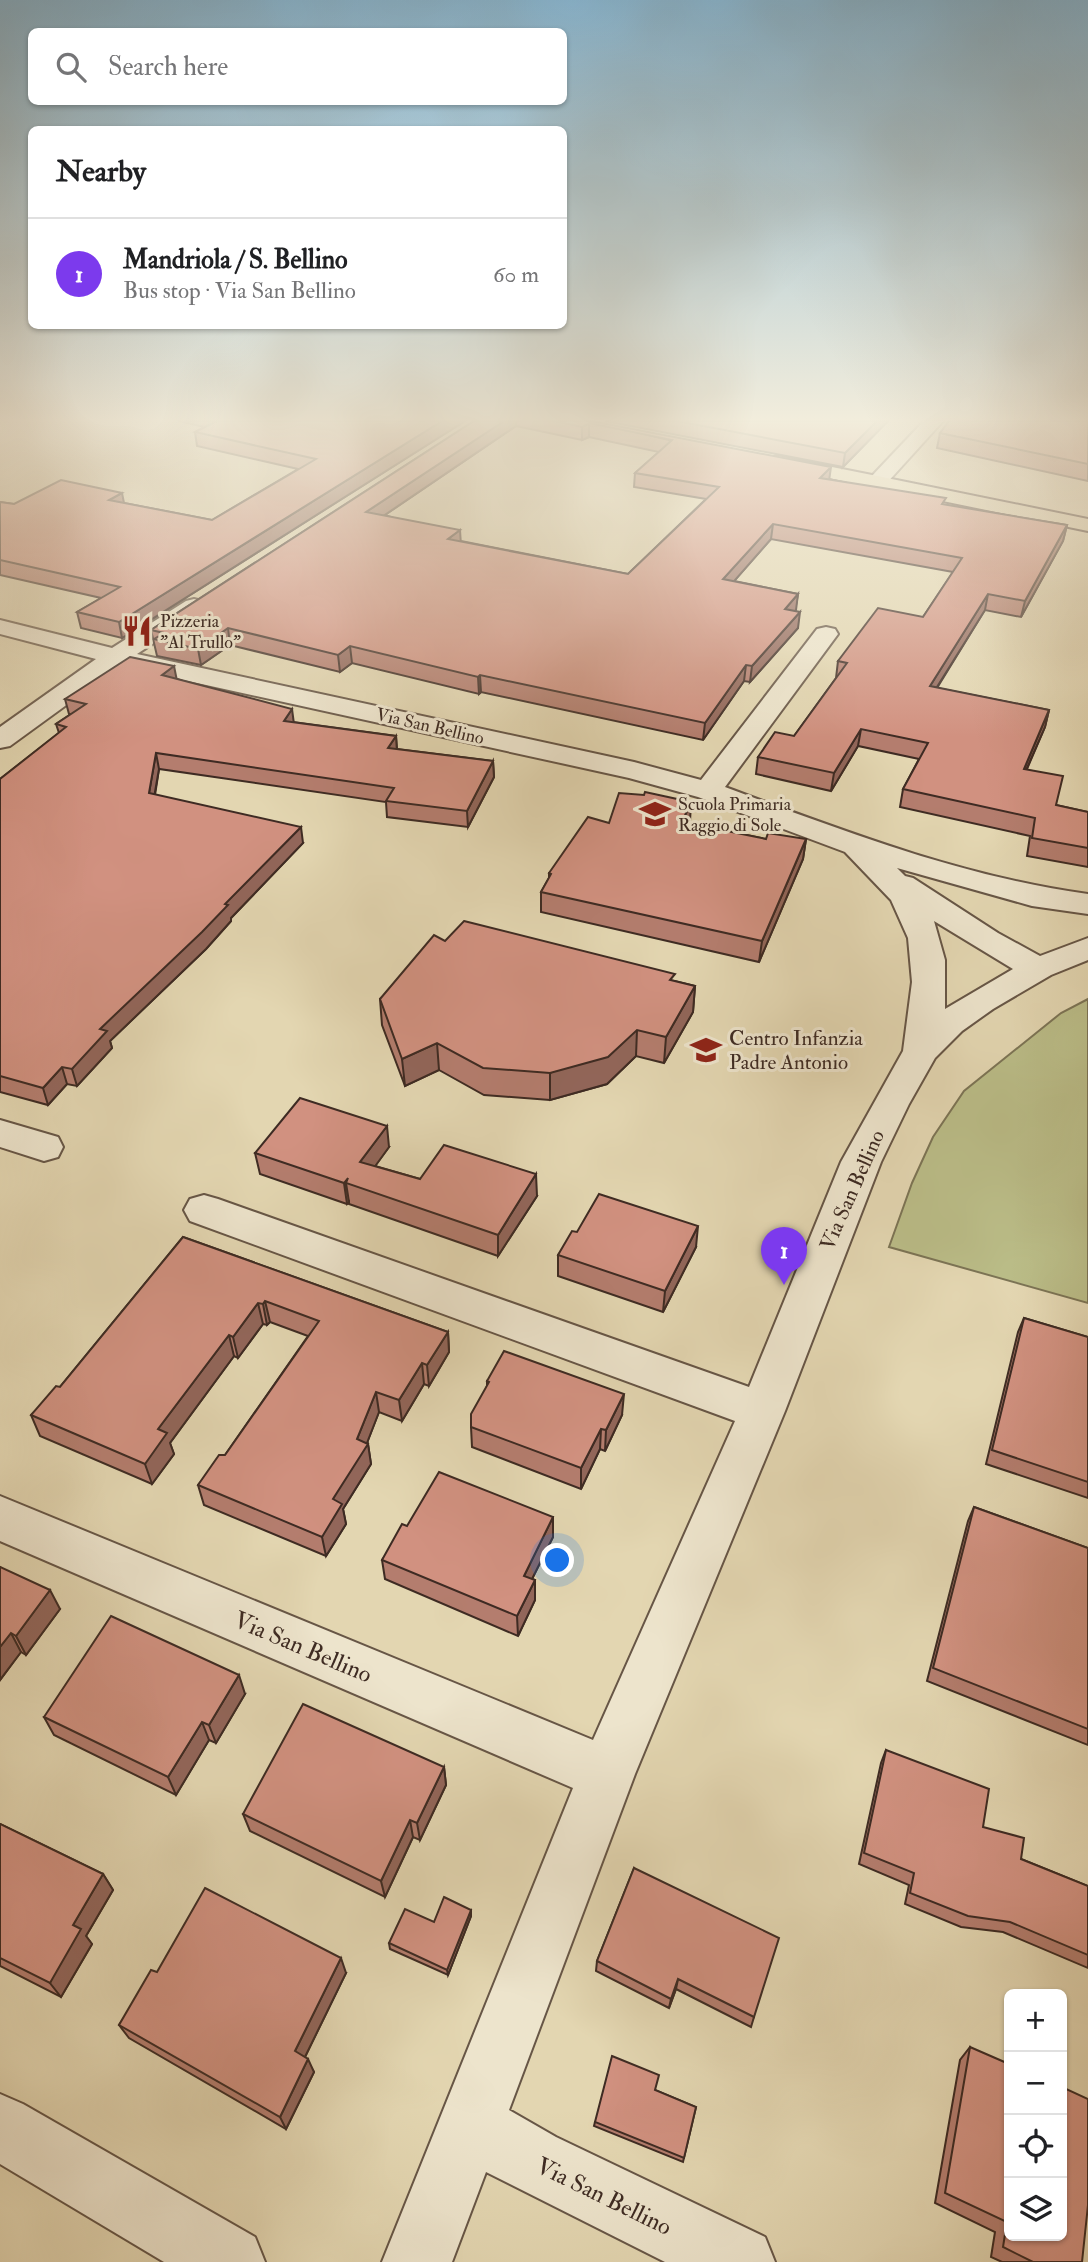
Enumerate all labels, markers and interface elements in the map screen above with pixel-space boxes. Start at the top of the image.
search box [28,28,567,105]
icon: search [52,48,90,86]
text: Search here [108,51,228,83]
text: Nearby [56,153,146,190]
text: Mandriola / S. Bellino [123,244,348,276]
text: 1 [75,260,83,289]
text: 60 m [493,260,539,289]
text: Bus stop · Via San Bellino [123,276,356,305]
place label: Pizzeria "Al Trullo" [160,610,241,654]
restaurant icon: Pizzeria "Al Trullo" [120,614,154,648]
street label: Via San Bellino [374,703,487,750]
place label: Scuola Primaria Raggio di Sole [678,793,792,837]
school or university icon: Scuola Primaria Raggio di Sole [638,797,672,831]
place label: Centro Infanzia Padre Antonio [729,1025,863,1076]
school or university icon: Centro Infanzia Padre Antonio [689,1033,723,1067]
street label: Via San Bellino [814,1126,891,1255]
pin: 1 [761,1227,807,1285]
your location [540,1543,574,1577]
street label: Via San Bellino [229,1604,377,1690]
map controls [1004,1989,1067,2241]
button: + [1004,1989,1067,2052]
button: − [1004,2052,1067,2115]
button: locate [1004,2115,1067,2178]
street label: Via San Bellino [531,2150,677,2243]
button: layers [1004,2178,1067,2241]

